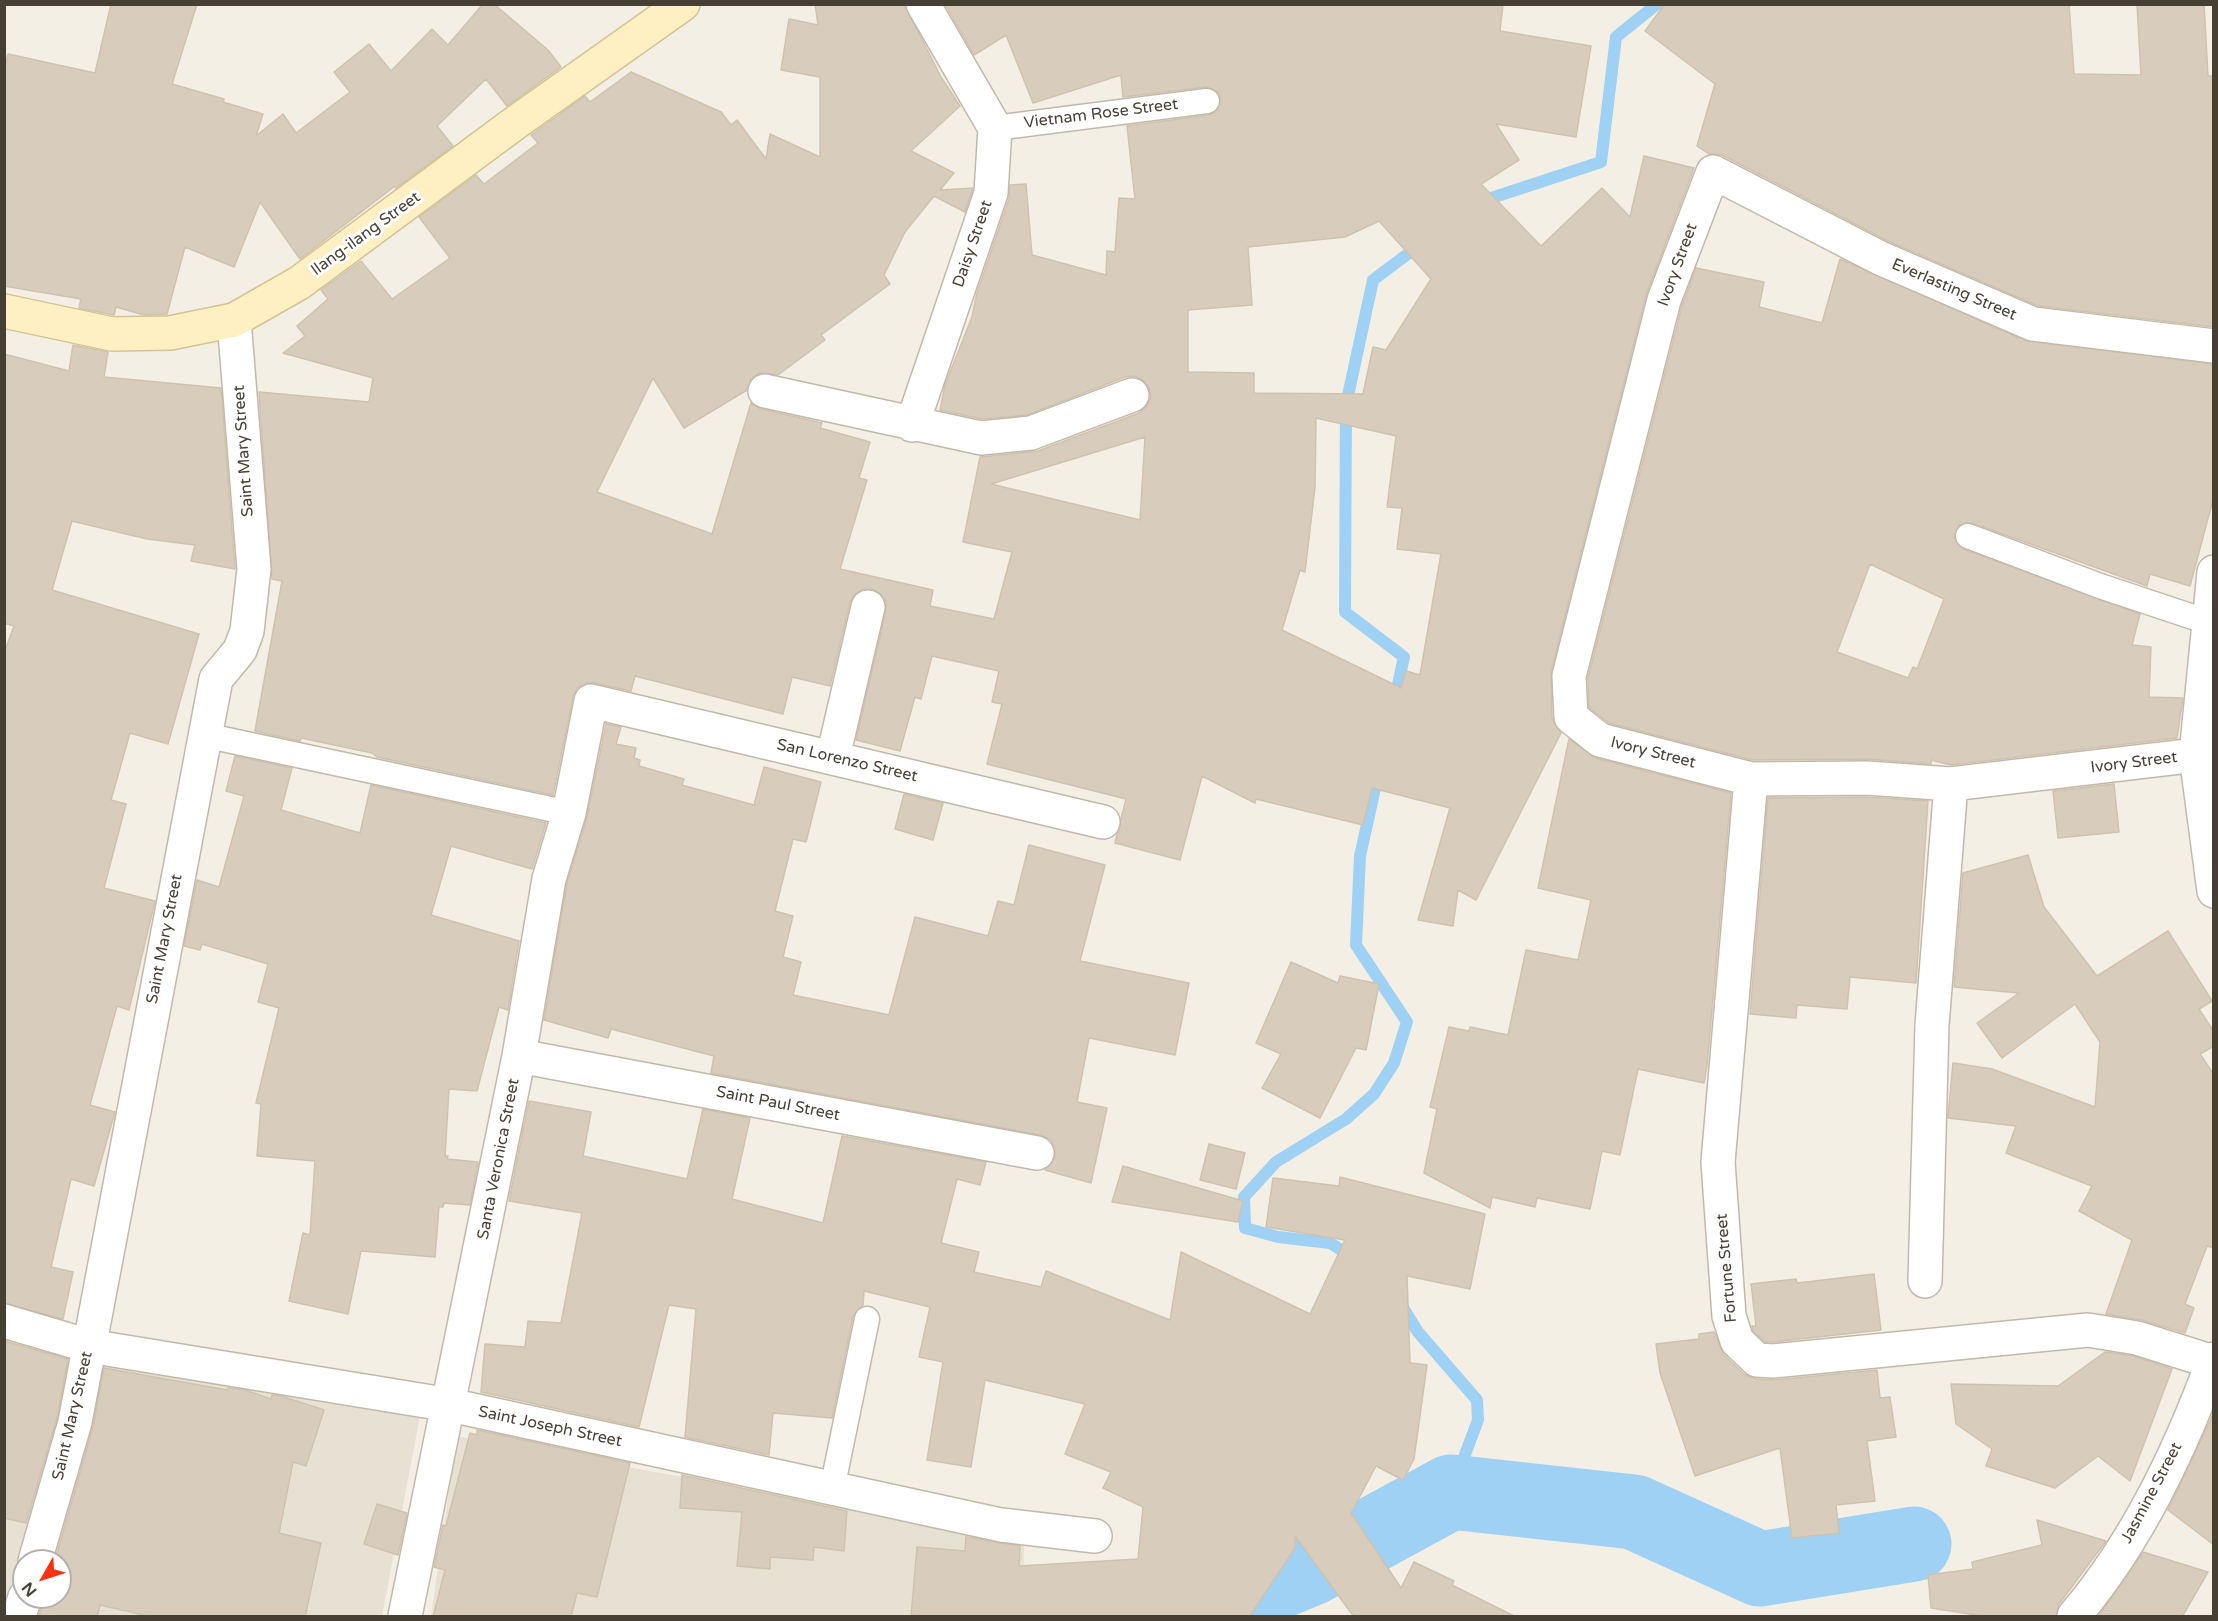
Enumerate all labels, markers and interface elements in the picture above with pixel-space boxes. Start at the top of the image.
street label: Vietnam Rose Street [1023,95,1179,133]
street label: Ilang-ilang Street [308,188,424,280]
street label: Daisy Street [949,198,997,290]
street label: Ivory Street [1654,221,1702,309]
street label: Everlasting Street [1889,255,2019,325]
street label: Saint Mary Street [230,385,258,517]
street label: Ivory Street [1608,733,1698,773]
street label: San Lorenzo Street [775,735,919,787]
street label: Ivory Street [2090,748,2178,778]
street label: Saint Mary Street [143,873,187,1005]
street label: Santa Veronica Street [474,1077,524,1241]
street label: Saint Paul Street [715,1083,841,1125]
street label: Fortune Street [1713,1213,1741,1323]
street label: Saint Mary Street [49,1350,97,1482]
street label: Saint Joseph Street [476,1402,624,1452]
street label: Jasmine Street [2117,1439,2187,1547]
north arrow [12,1549,72,1609]
text: N [18,1578,41,1600]

